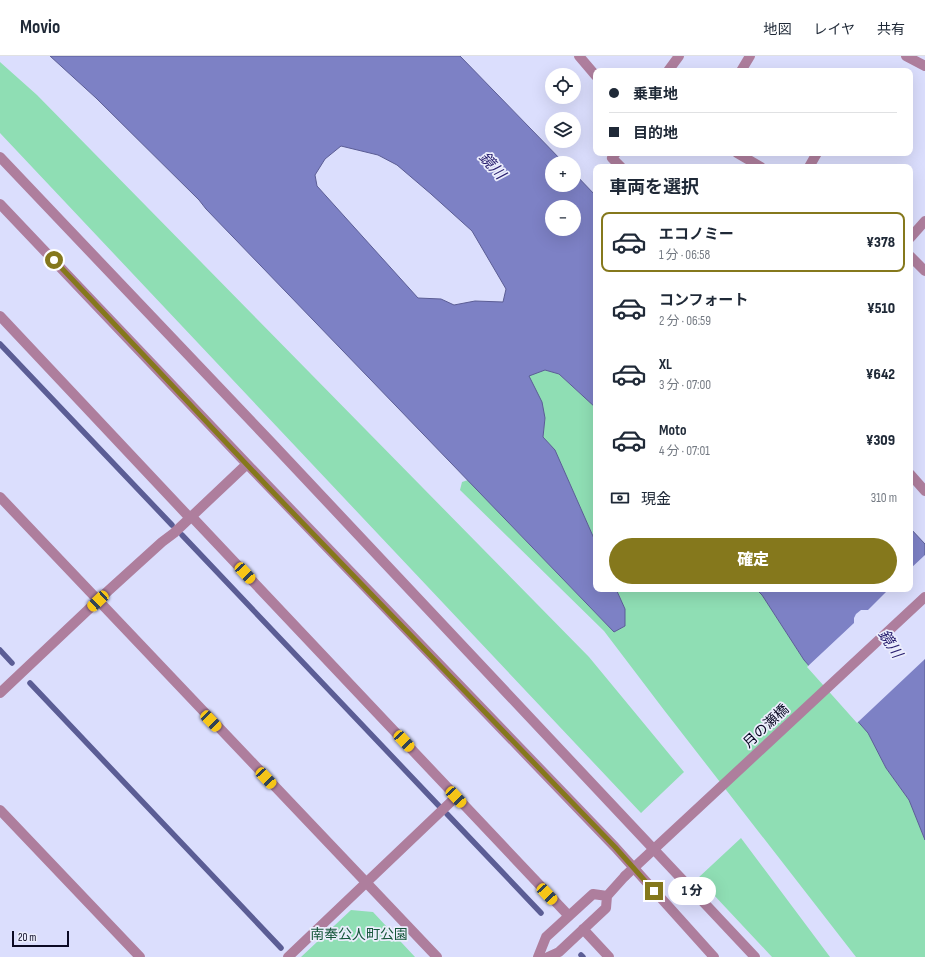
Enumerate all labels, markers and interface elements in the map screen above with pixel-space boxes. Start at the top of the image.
text: Movio [20,16,60,39]
text: 地図 [763,21,791,38]
text: レイヤ [813,21,855,38]
text: 共有 [877,21,905,38]
map controls [545,68,581,236]
button: locate [545,68,581,104]
text: 乗車地 [633,85,678,104]
button: layers [545,112,581,148]
text: 目的地 [633,124,678,143]
water label: 鏡川 [475,148,510,185]
button: + [545,156,581,192]
text: 車両を選択 [609,177,699,198]
button: − [545,200,581,236]
icon: car [611,224,647,260]
text: エコノミー [659,225,734,244]
text: ¥378 [866,233,895,252]
text: 1 分 · 06:58 [659,247,710,263]
route start [45,251,63,269]
icon: car [611,290,647,326]
text: コンフォート [659,291,749,310]
text: ¥510 [867,299,895,318]
text: 2 分 · 06:59 [659,313,711,329]
text: XL [659,355,672,374]
icon: car [611,356,647,392]
text: ¥642 [866,365,895,384]
text: 3 分 · 07:00 [659,377,711,393]
text: Moto [659,421,686,440]
icon: car [611,422,647,458]
text: ¥309 [866,431,895,450]
text: 4 分 · 07:01 [659,443,710,459]
icon: cash [609,487,631,509]
text: 現金 [641,490,671,509]
text: 310 m [871,490,897,506]
button: 確定 [609,538,897,584]
car [232,560,258,586]
car [85,588,111,614]
water label: 鏡川 [874,626,907,663]
street label: 月の瀬橋 [740,701,792,751]
car [198,708,224,734]
car [391,728,417,754]
car [253,765,279,791]
car [443,784,469,810]
callout: 1 分 [668,877,716,905]
car [534,881,560,907]
route end [645,882,663,900]
text: 1 分 [682,883,702,899]
park label: 南奉公人町公園 [310,926,408,943]
scale bar [12,929,69,948]
text: 20 m [18,931,36,944]

